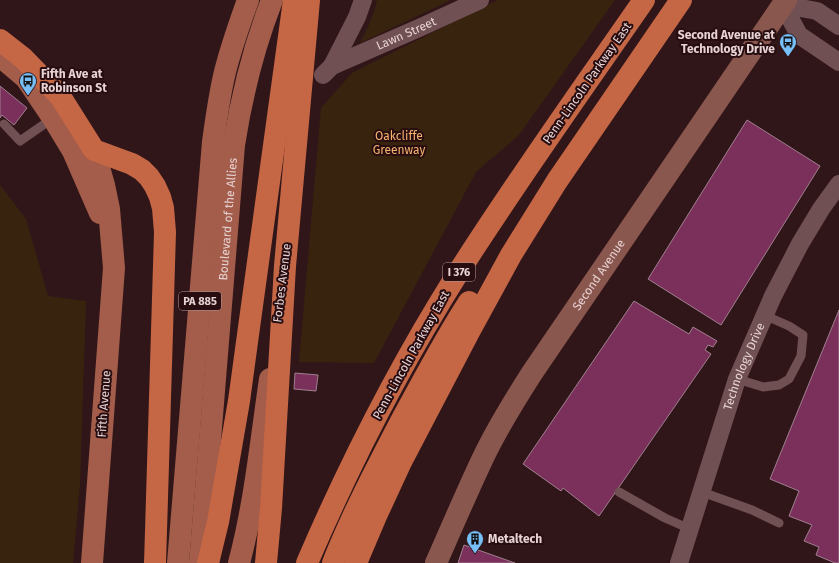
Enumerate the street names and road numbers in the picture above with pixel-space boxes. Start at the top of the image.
street label: Lawn Street [374,14,439,53]
street label: Penn-Lincoln Parkway East [540,19,635,146]
street label: Boulevard of the Allies [216,157,240,281]
street label: Second Avenue [570,237,628,313]
street label: Forbes Avenue [270,243,294,323]
road number: I 376 [443,263,475,281]
street label: Penn-Lincoln Parkway East [370,288,453,422]
road number: PA 885 [179,292,221,310]
street label: Technology Drive [721,321,768,412]
street label: Fifth Avenue [95,370,113,438]

